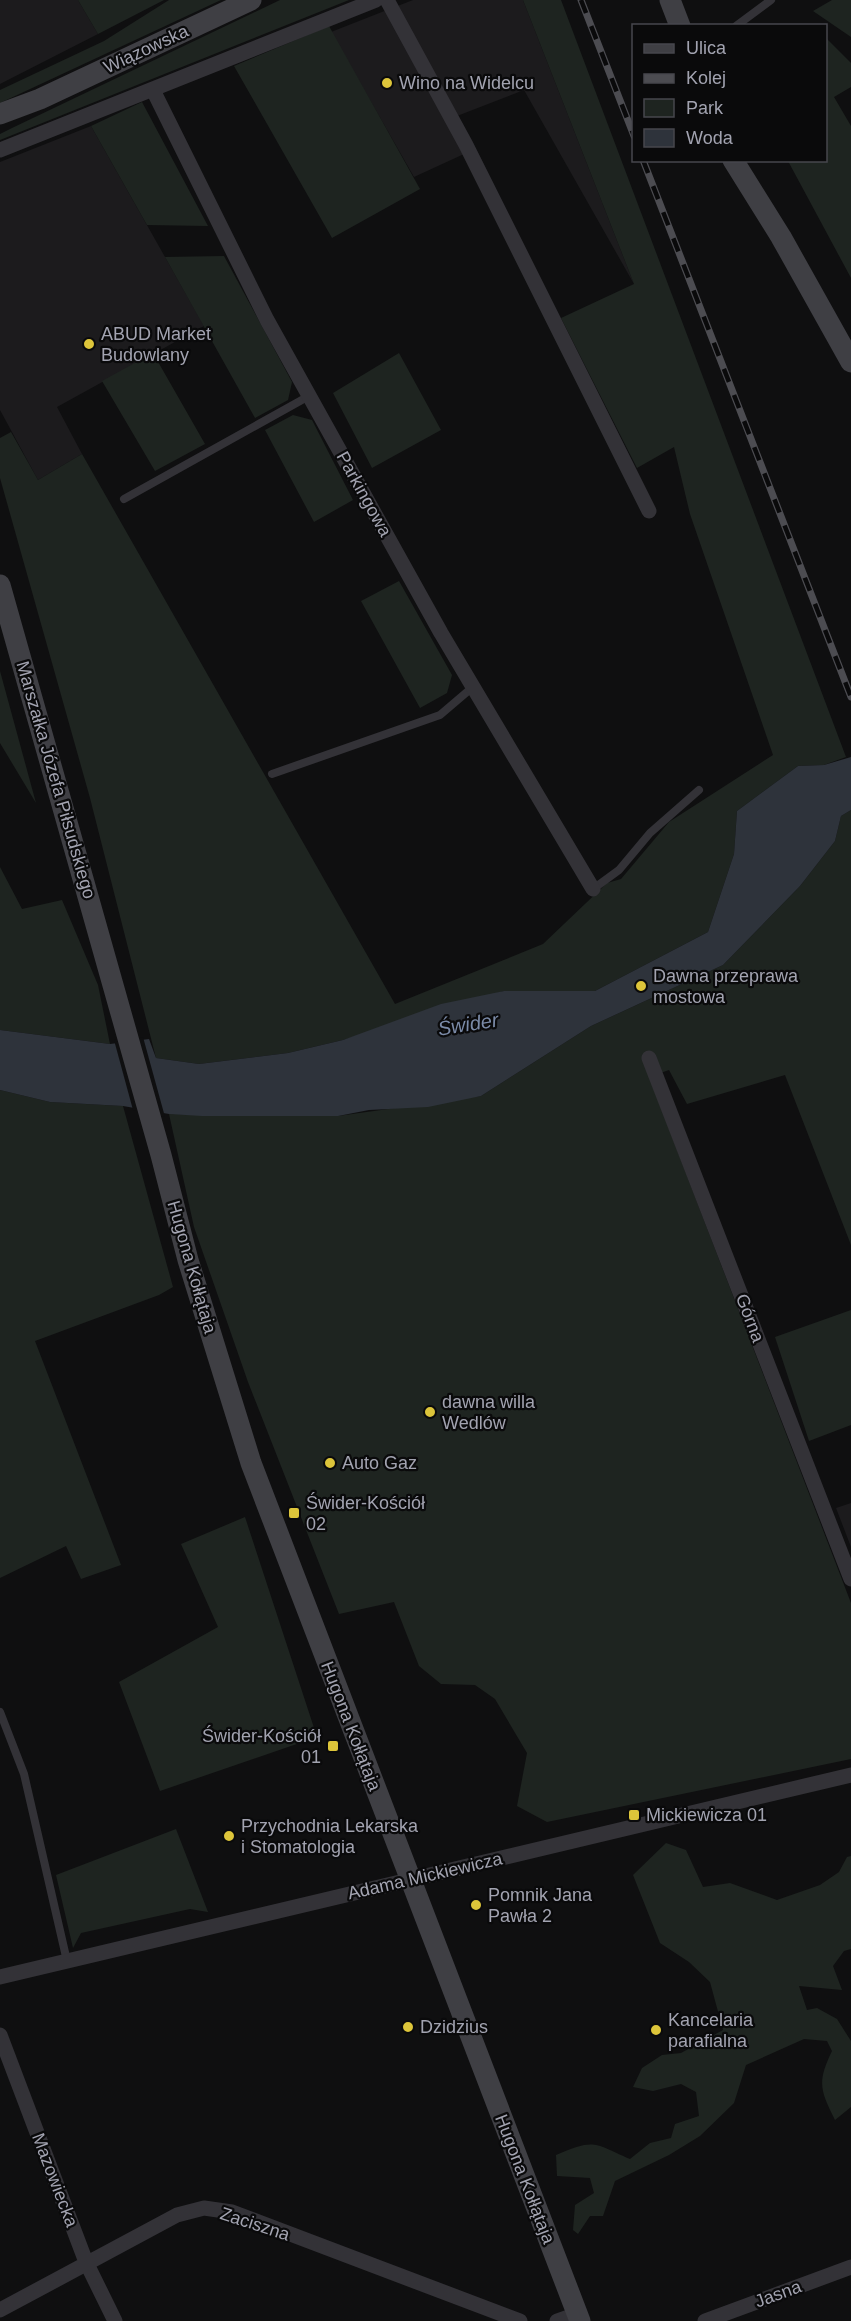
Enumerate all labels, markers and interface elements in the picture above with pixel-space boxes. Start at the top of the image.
street label: Wiązowska [101,20,192,77]
legend [632,24,827,162]
text: Ulica [686,38,727,58]
text: Kolej [686,68,726,88]
place label: Wino na Widelcu [399,73,534,93]
marker: Wino na Widelcu [380,76,394,90]
text: Park [686,98,724,118]
text: Woda [686,128,734,148]
place label: ABUD Market Budowlany [101,324,211,365]
marker: ABUD Market Budowlany [82,337,96,351]
street label: Parkingowa [332,448,396,541]
street label: Marszałka Józefa Piłsudskiego [12,659,100,901]
place label: Dawna przeprawa mostowa [653,966,799,1007]
marker: Dawna przeprawa mostowa [634,979,648,993]
water label: Świder [436,1007,501,1040]
street label: Hugona Kołłątaja [163,1198,221,1337]
street label: Górna [732,1291,769,1346]
place label: dawna willa Wedlów [442,1392,536,1433]
marker: dawna willa Wedlów [423,1405,437,1419]
place label: Auto Gaz [342,1453,417,1473]
marker: Auto Gaz [323,1456,337,1470]
place label: Świder-Kościół 02 [306,1492,425,1534]
marker: Świder-Kościół 02 [287,1506,301,1520]
street label: Hugona Kołłątaja [317,1658,385,1795]
place label: Świder-Kościół 01 [202,1725,321,1767]
marker: Świder-Kościół 01 [326,1739,340,1753]
place label: Mickiewicza 01 [646,1805,767,1825]
marker: Mickiewicza 01 [627,1808,641,1822]
place label: Przychodnia Lekarska i Stomatologia [241,1816,419,1857]
marker: Przychodnia Lekarska i Stomatologia [222,1829,236,1843]
street label: Adama Mickiewicza [346,1848,505,1904]
place label: Pomnik Jana Pawła 2 [488,1885,593,1926]
marker: Pomnik Jana Pawła 2 [469,1898,483,1912]
place label: Kancelaria parafialna [668,2010,754,2051]
place label: Dzidzius [420,2017,488,2037]
marker: Dzidzius [401,2020,415,2034]
marker: Kancelaria parafialna [649,2023,663,2037]
street label: Hugona Kołłątaja [491,2111,559,2248]
street label: Mazowiecka [28,2130,82,2231]
street label: Zaciszna [218,2203,293,2245]
street label: Jasna [752,2276,805,2312]

